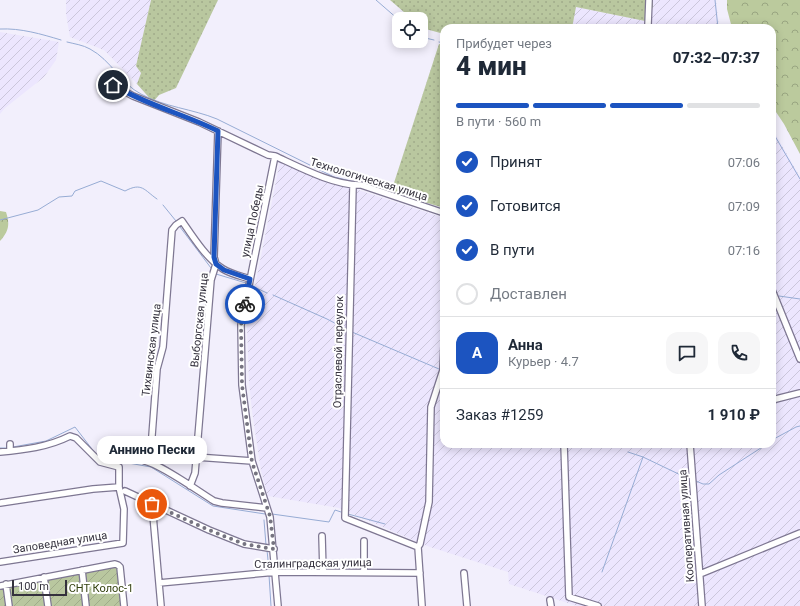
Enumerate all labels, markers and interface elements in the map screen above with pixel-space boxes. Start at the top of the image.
map controls [392,12,428,48]
button: locate [392,12,428,48]
text: Прибудет через [456,36,552,51]
text: 07:32–07:37 [673,49,760,67]
text: 4 мин [456,51,527,81]
pin [96,68,130,102]
icon: home [102,74,124,96]
text: В пути · 560 m [456,114,541,129]
icon: check [456,151,478,173]
text: Принят [490,153,542,171]
street label: Технологическая улица [309,155,429,204]
text: 07:06 [728,155,760,170]
street label: улица Победы [238,183,267,259]
icon: check [456,195,478,217]
text: Готовится [490,197,561,215]
text: 07:09 [728,199,760,214]
icon: check [456,239,478,261]
text: В пути [490,241,535,259]
text: 07:16 [728,243,760,258]
street label: Выборгская улица [188,272,211,368]
courier [225,284,265,324]
text: Доставлен [490,285,567,303]
icon: bike [234,293,256,315]
street label: Отраслевой переулок [331,296,346,408]
street label: Тихвинская улица [139,303,164,397]
button: chat [666,332,708,374]
button: phone [718,332,760,374]
text: Анна [508,336,543,354]
text: А [472,344,482,362]
text: Курьер · 4.7 [508,354,579,369]
text: Заказ #1259 [456,406,544,424]
text: 1 910 ₽ [708,406,760,424]
callout: Аннино Пески [97,436,207,464]
text: Аннино Пески [109,442,195,457]
street label: Кооперативная улица [676,469,697,583]
pin [135,487,169,521]
icon: bag [141,493,163,515]
street label: Заповедная улица [12,529,108,556]
street label: Сталинградская улица [254,556,372,571]
scale bar [12,578,67,597]
text: 100 m [18,580,49,593]
park label: СНТ Колос-1 [69,582,133,595]

